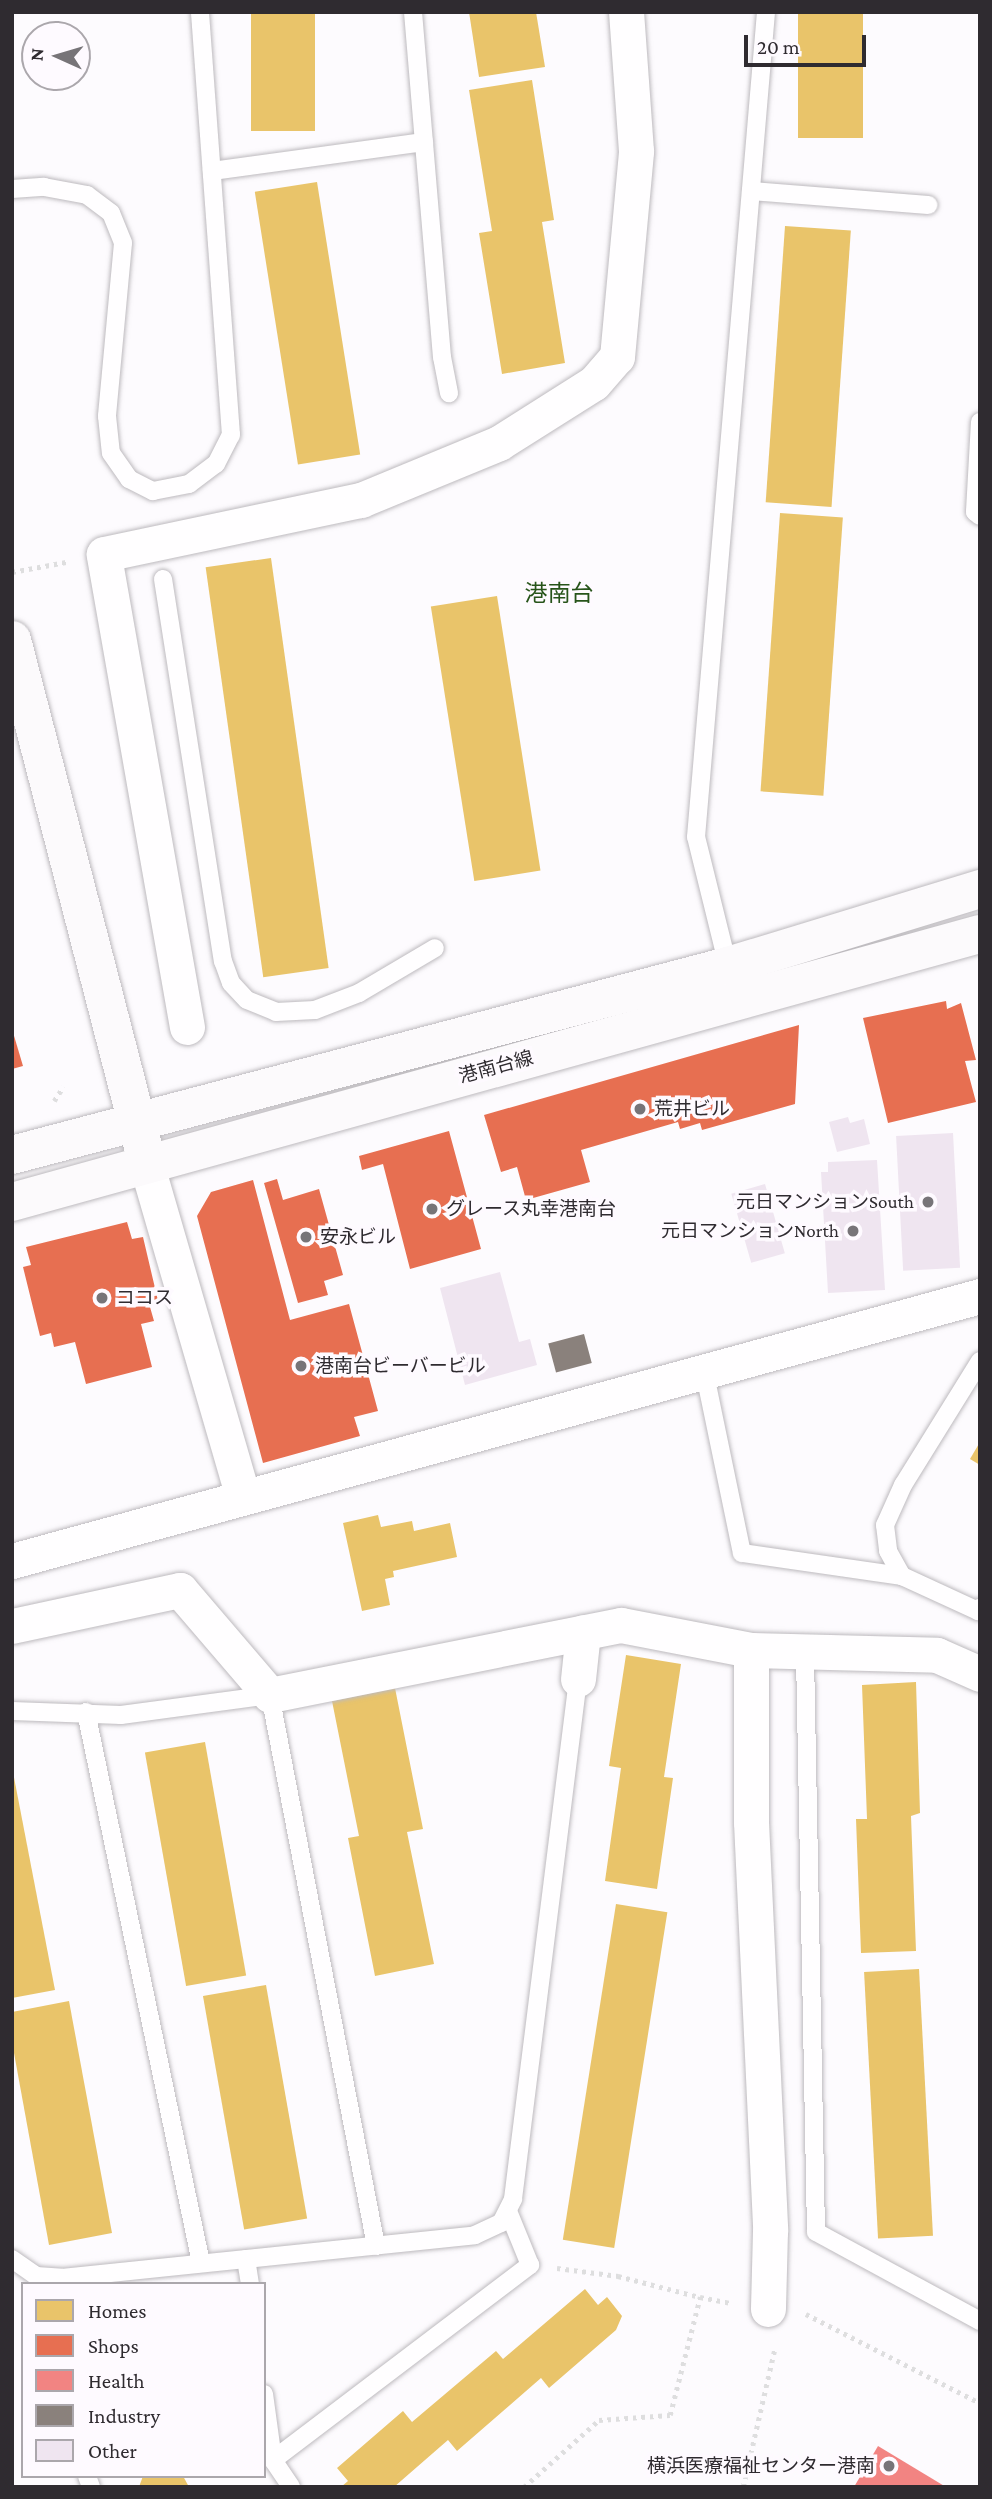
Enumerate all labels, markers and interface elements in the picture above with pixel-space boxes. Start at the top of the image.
north arrow [21,21,91,91]
scale bar [747,21,870,65]
text: 20 m [757,35,800,59]
text: N [26,47,47,62]
district label: 港南台 [525,579,593,607]
street label: 港南台線 [456,1046,536,1088]
place label: 荒井ビル [654,1098,730,1120]
marker: 荒井ビル [632,1101,648,1117]
place label: 元日マンションSouth [736,1191,914,1213]
marker: 元日マンションSouth [920,1194,936,1210]
place label: グレース丸幸港南台 [446,1198,617,1220]
marker: グレース丸幸港南台 [424,1201,440,1217]
place label: 元日マンションNorth [661,1220,839,1242]
marker: 元日マンションNorth [845,1223,861,1239]
place label: 安永ビル [320,1226,396,1248]
marker: 安永ビル [298,1229,314,1245]
place label: ココス [116,1287,173,1309]
marker: ココス [94,1290,110,1306]
place label: 港南台ビーバービル [315,1355,486,1377]
marker: 港南台ビーバービル [293,1358,309,1374]
legend [21,2282,266,2478]
text: Homes [88,2299,147,2323]
text: Shops [88,2334,139,2358]
text: Health [88,2369,144,2393]
text: Industry [88,2404,160,2428]
text: Other [88,2439,137,2463]
place label: 横浜医療福祉センター港南 [647,2455,875,2477]
marker: 横浜医療福祉センター港南 [881,2458,897,2474]

